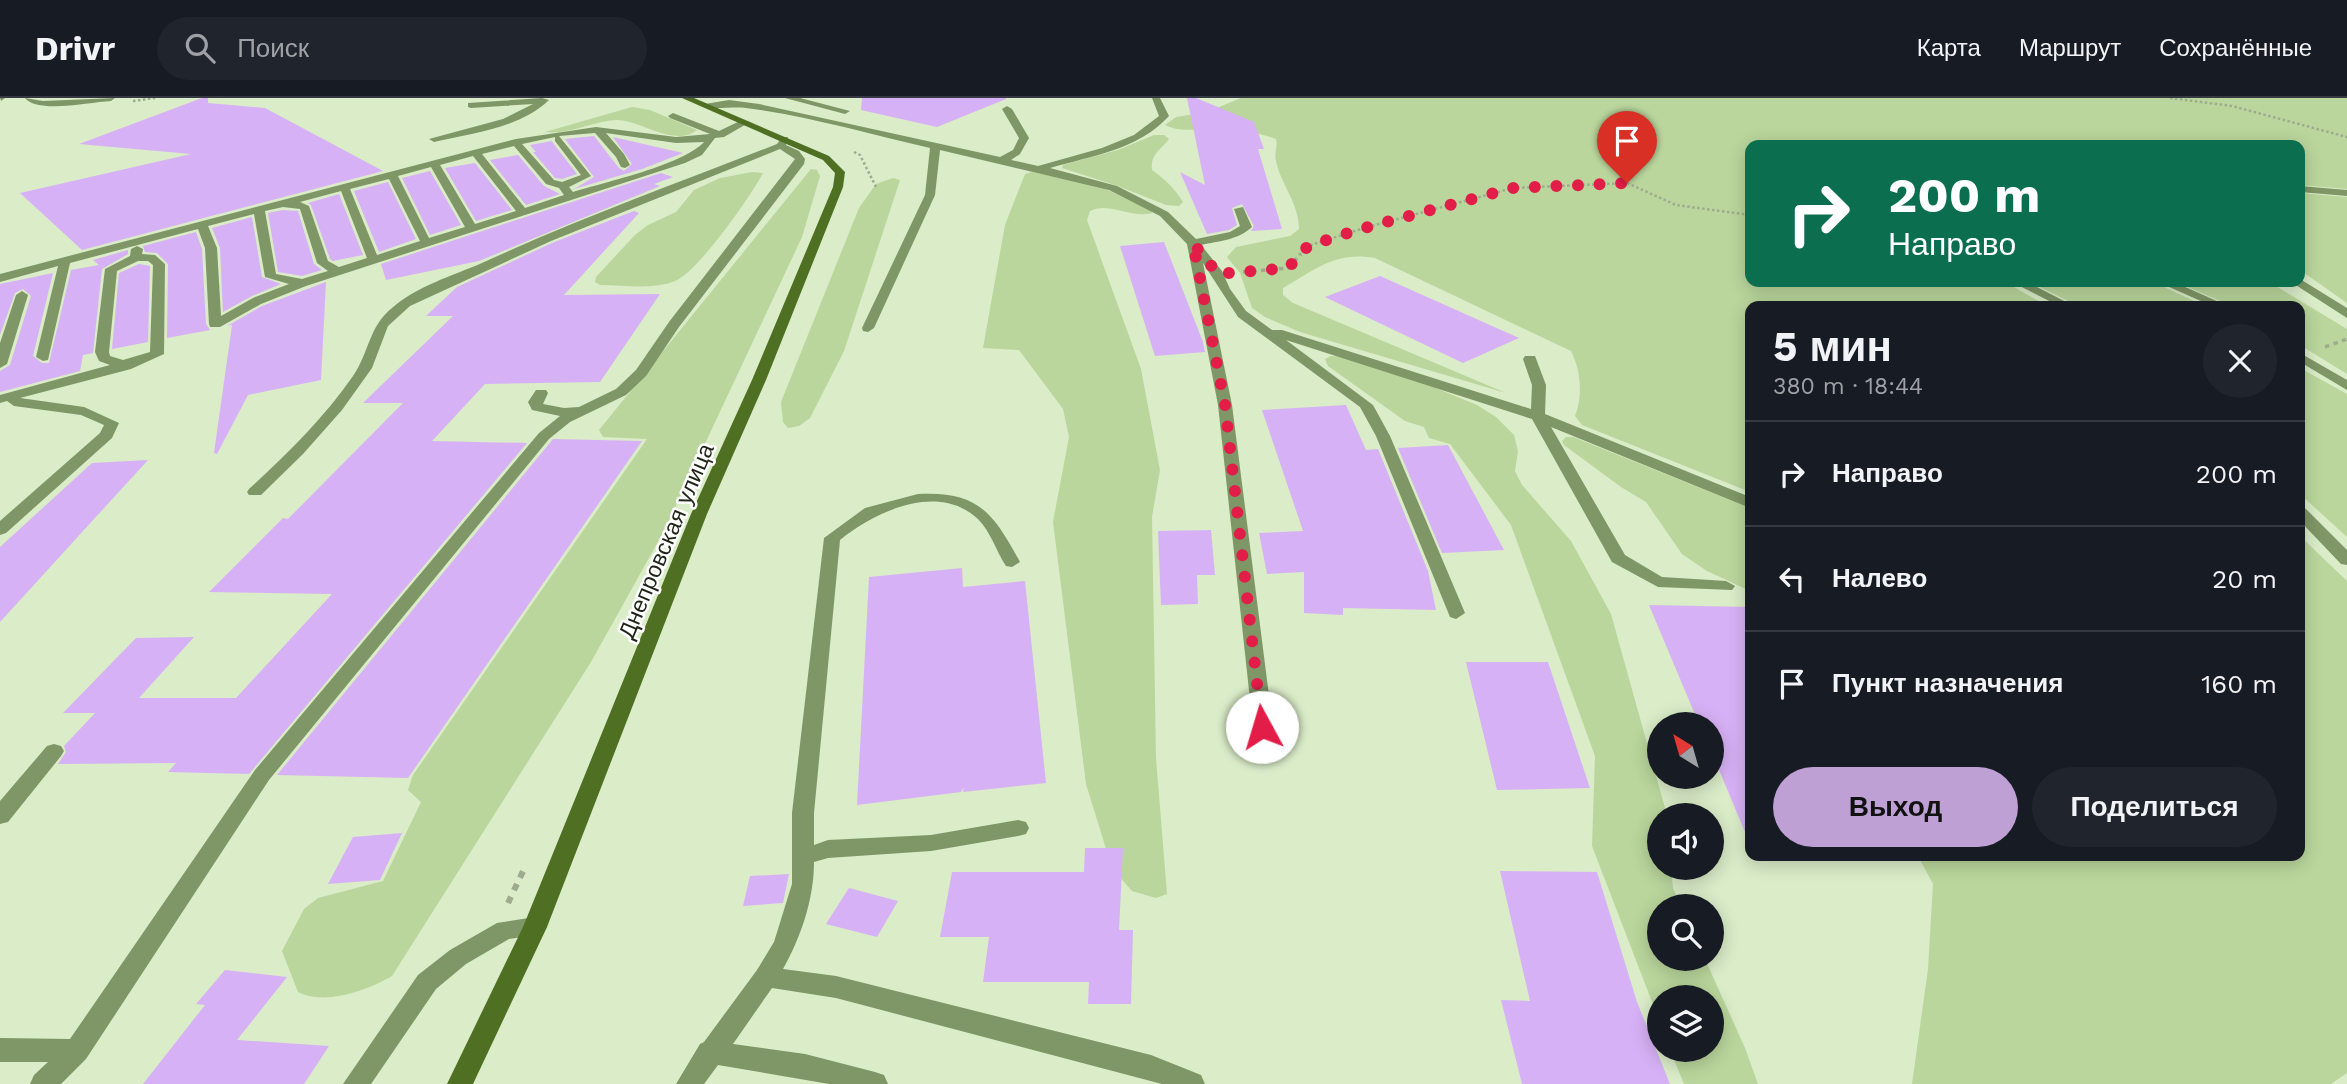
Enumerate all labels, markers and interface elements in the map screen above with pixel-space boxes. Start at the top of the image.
search box [157,17,647,80]
text: Drivr [35,29,115,68]
icon: search [181,29,219,67]
text: Поиск [237,33,309,63]
text: Карта [1917,34,1981,62]
text: Маршрут [2019,34,2121,62]
text: Сохранённые [2159,34,2312,62]
pin [1597,111,1657,183]
icon: arrive [1608,122,1646,160]
text: 200 m [1888,166,2040,224]
icon: right [1773,168,1864,259]
text: Направо [1888,225,2016,263]
text: 5 мин [1773,322,1892,371]
button: close [2203,324,2277,398]
text: 380 m · 18:44 [1773,373,1923,400]
street label: Днепровская улица [613,439,720,643]
icon: right [1773,455,1811,493]
text: Направо [1832,458,1943,488]
text: 200 m [2196,459,2277,489]
icon: left [1773,560,1811,598]
text: Налево [1832,563,1927,593]
text: 20 m [2212,564,2277,594]
icon: arrive [1773,665,1811,703]
text: Пункт назначения [1832,668,2063,698]
text: 160 m [2201,669,2277,699]
position arrow [1225,690,1299,764]
north arrow [1647,712,1724,789]
map controls [1647,712,1724,1062]
button: Выход [1773,767,2018,847]
button: Поделиться [2032,767,2277,847]
button: sound [1647,803,1724,880]
button: search [1647,894,1724,971]
button: layers [1647,985,1724,1062]

